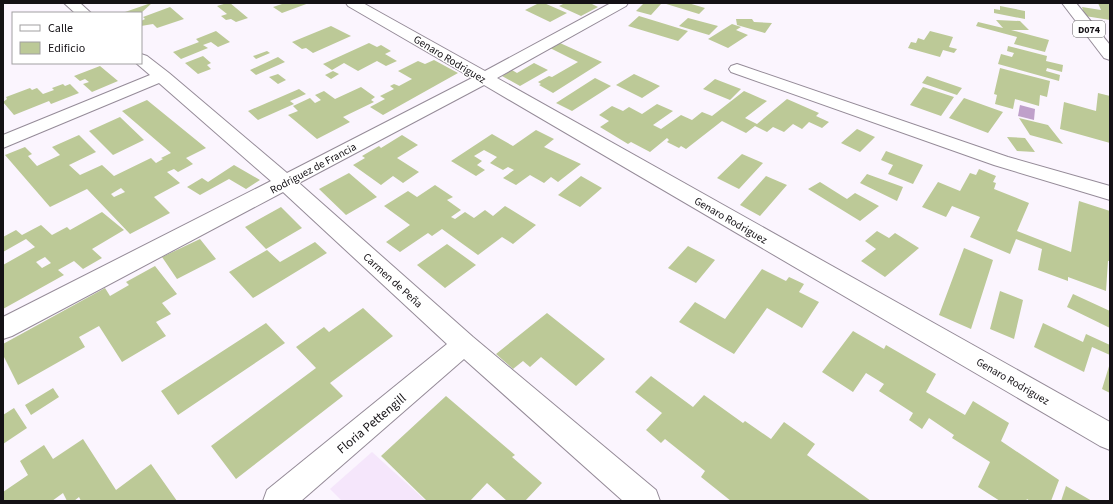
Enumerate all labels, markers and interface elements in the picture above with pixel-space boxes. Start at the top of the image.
legend [12,12,142,64]
text: Calle [48,20,73,37]
road number: D074 [1073,21,1105,37]
street label: Genaro Rodriguez [411,32,489,87]
text: Edificio [48,40,85,57]
street label: Rodriguez de Francia [267,139,359,198]
street label: Genaro Rodriguez [691,193,770,248]
street label: Carmen de Peña [360,250,426,311]
street label: Genaro Rodriguez [973,354,1052,409]
street label: Floria Pettengill [333,389,410,458]

